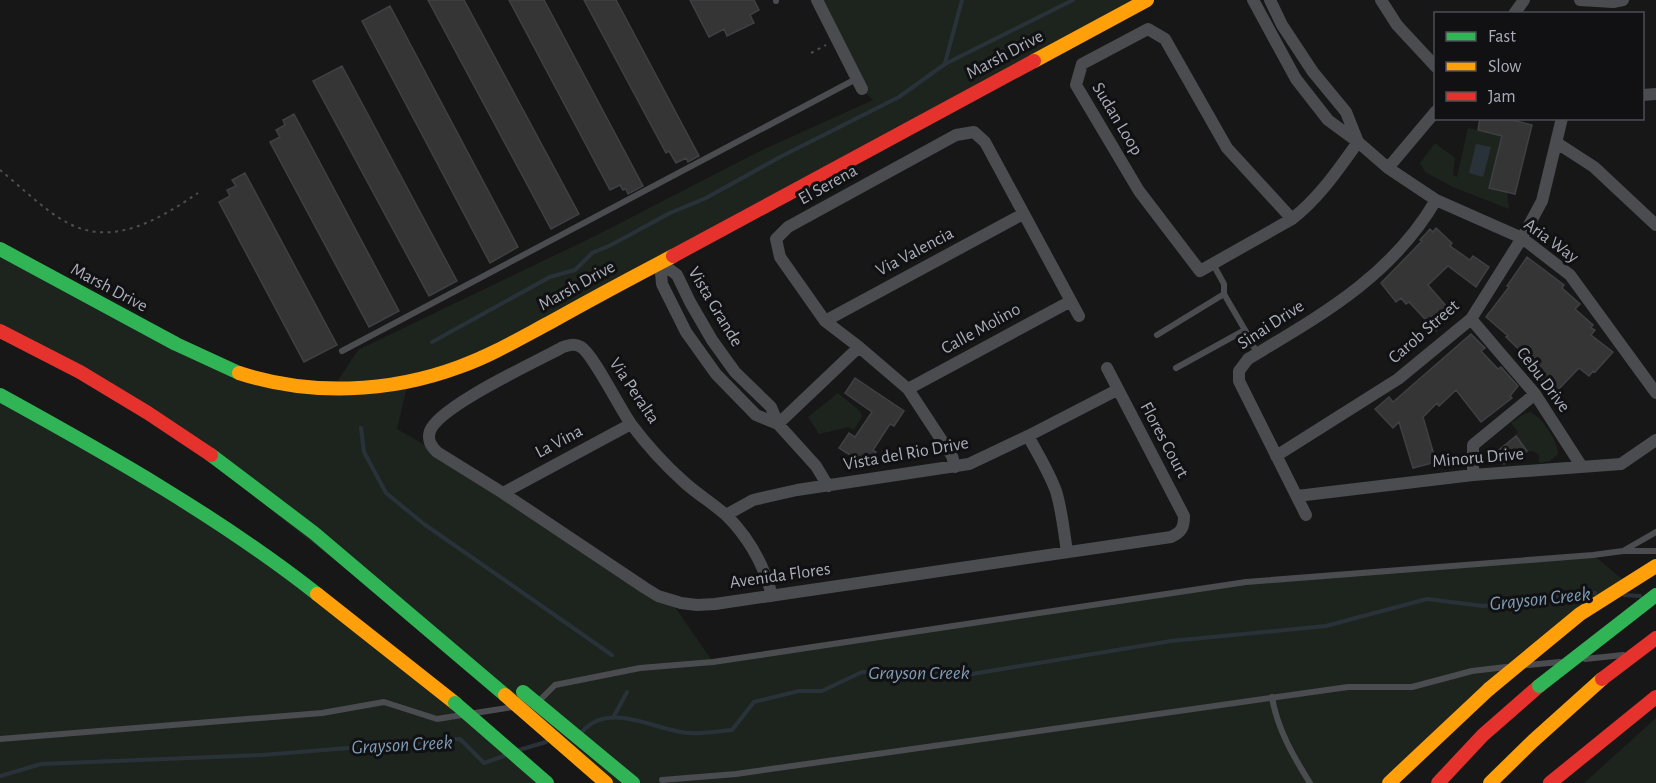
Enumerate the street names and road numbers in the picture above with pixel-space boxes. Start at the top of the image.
street label: Marsh Drive [964,27,1046,83]
street label: Sudan Loop [1088,79,1146,159]
street label: El Serena [796,162,860,208]
street label: Aria Way [1520,215,1582,267]
street label: Via Valencia [873,224,957,280]
street label: Marsh Drive [536,258,618,314]
street label: Marsh Drive [68,260,150,316]
street label: Vista Grande [684,264,746,350]
street label: Sinai Drive [1235,297,1307,353]
street label: Carob Street [1385,297,1463,367]
street label: Calle Molino [938,300,1024,358]
street label: Cebu Drive [1513,344,1573,416]
street label: Via Peralta [606,355,662,427]
street label: Flores Court [1137,399,1192,481]
street label: La Vina [532,422,586,462]
street label: Vista del Rio Drive [842,434,970,474]
street label: Minoru Drive [1431,445,1525,471]
street label: Avenida Flores [728,560,832,592]

